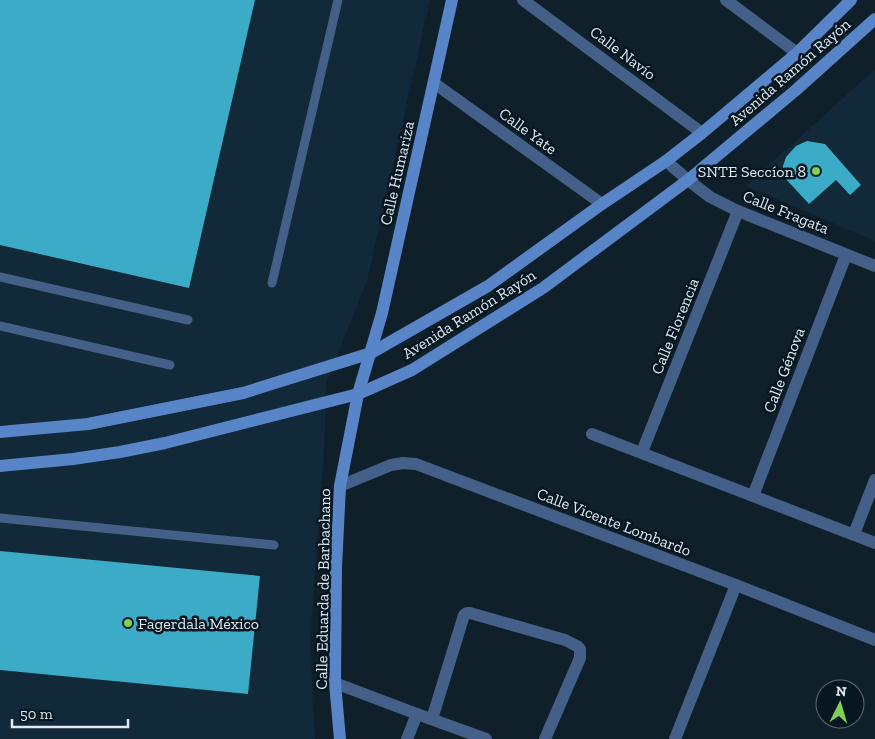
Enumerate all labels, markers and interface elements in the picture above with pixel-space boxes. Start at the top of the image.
street label: Avenida Ramón Rayón [726,14,855,130]
street label: Calle Navío [586,22,660,84]
street label: Calle Yate [495,104,561,158]
street label: Calle Humariza [376,119,418,227]
place label: SNTE Seccíon 8 [698,162,806,181]
marker: SNTE Seccíon 8 [810,165,822,177]
street label: Calle Fragata [740,186,832,238]
street label: Avenida Ramón Rayón [399,265,540,363]
street label: Calle Florencia [647,275,703,377]
street label: Calle Génova [759,325,809,415]
street label: Calle Vicente Lombardo [534,484,694,560]
street label: Calle Eduarda de Barbachano [312,488,334,690]
place label: Fagerdala México [138,614,259,633]
marker: Fagerdala México [122,617,134,629]
north arrow [815,679,865,729]
text: N [835,683,847,701]
scale bar [12,696,129,728]
text: 50 m [20,705,53,723]

